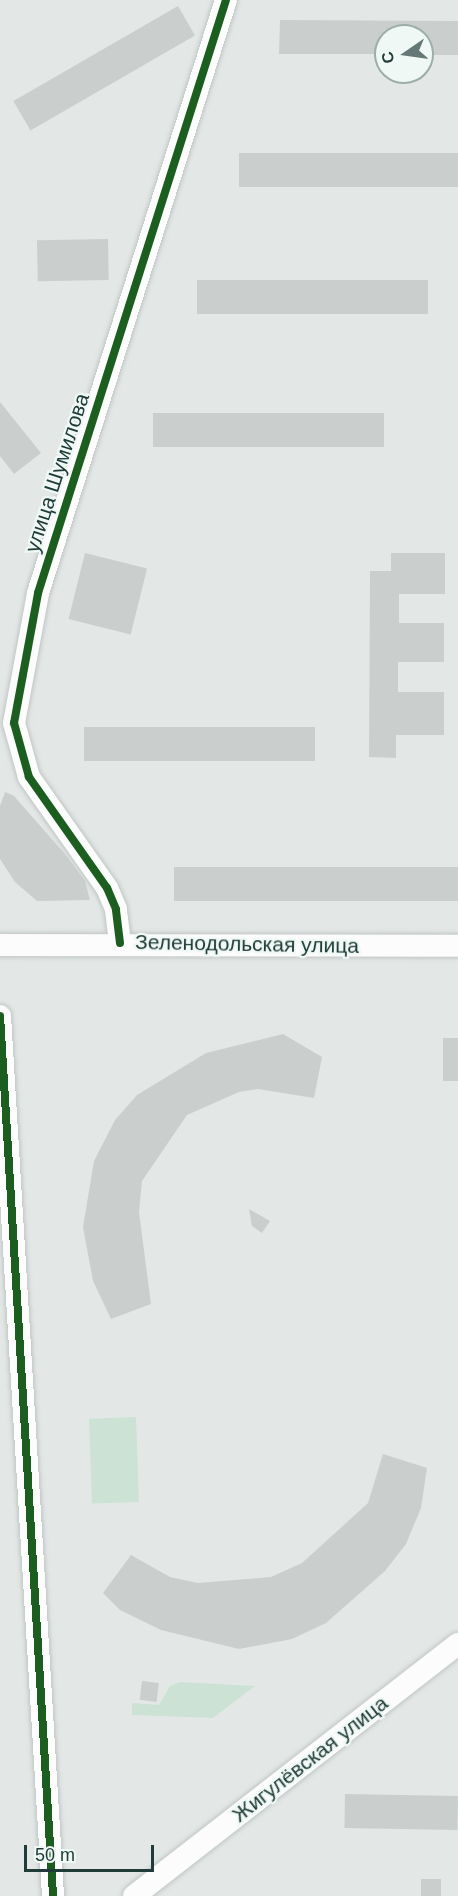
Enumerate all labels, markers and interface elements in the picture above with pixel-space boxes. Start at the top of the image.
north arrow [374,24,434,84]
text: С [378,50,398,65]
street label: улица Шумилова [19,390,95,556]
street label: Зеленодольская улица [135,929,359,959]
street label: Жигулёвская улица [227,1690,393,1828]
scale bar [27,1833,158,1871]
text: 50 m [35,1845,75,1865]

